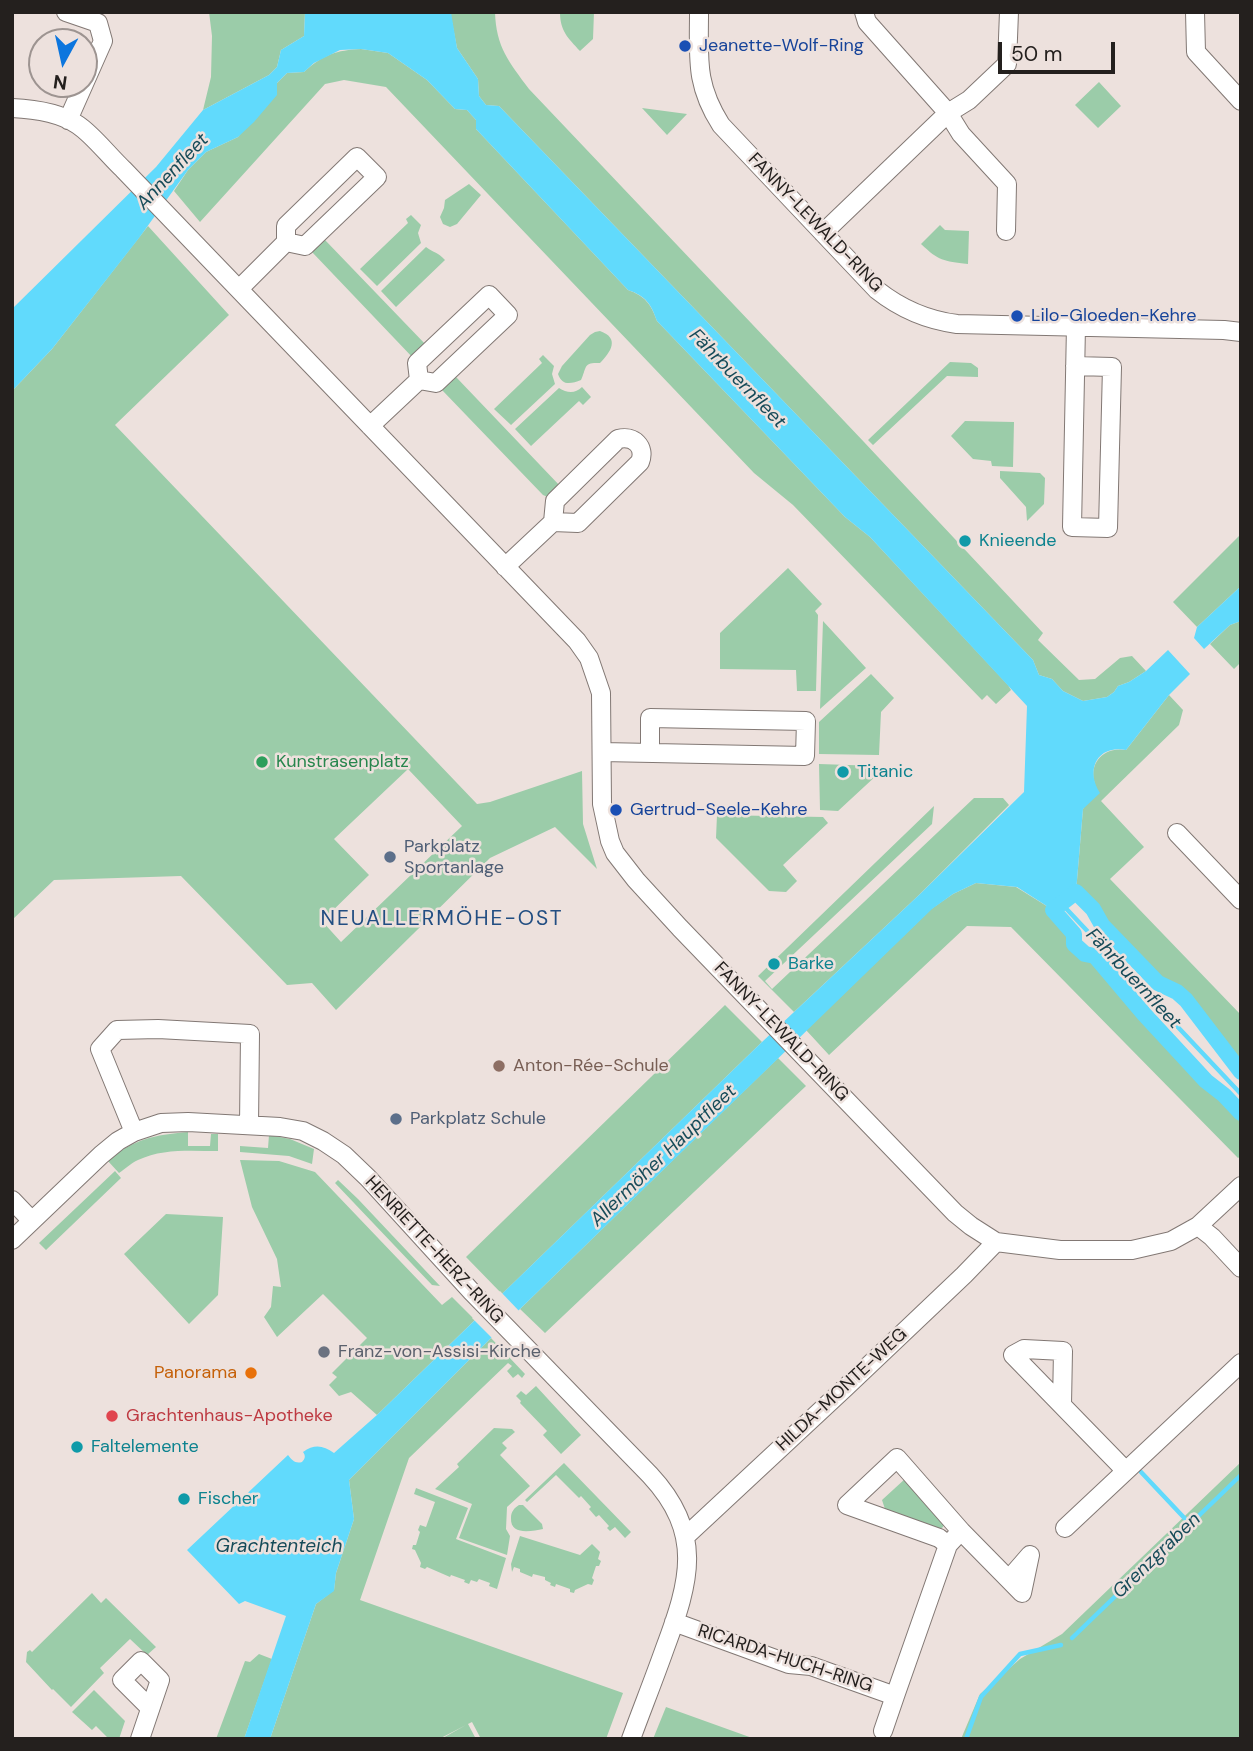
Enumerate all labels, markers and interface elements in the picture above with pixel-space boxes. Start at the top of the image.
north arrow [28,28,98,98]
scale bar [1001,28,1118,72]
place label: Jeanette-Wolf-Ring [699,35,864,57]
marker: Jeanette-Wolf-Ring [677,38,693,54]
text: 50 m [1011,40,1062,68]
text: N [52,69,69,96]
water label: Annenfleet [132,129,214,215]
street label: FANNY-LEWALD-RING [743,149,887,297]
place label: Lilo-Gloeden-Kehre [1031,305,1196,327]
marker: Lilo-Gloeden-Kehre [1009,308,1025,324]
water label: Fährbuernfleet [684,325,790,433]
place label: Knieende [979,530,1056,552]
marker: Knieende [957,533,973,549]
place label: Kunstrasenplatz [276,751,409,773]
marker: Kunstrasenplatz [254,754,270,770]
place label: Titanic [857,761,913,783]
marker: Titanic [835,764,851,780]
place label: Gertrud-Seele-Kehre [630,799,807,821]
marker: Gertrud-Seele-Kehre [608,802,624,818]
place label: Parkplatz Sportanlage [404,836,504,878]
marker: Parkplatz Sportanlage [382,849,398,865]
district label: NEUALLERMÖHE-OST [322,906,562,932]
water label: Fährbuernfleet [1081,924,1185,1034]
place label: Barke [788,953,834,975]
marker: Barke [766,956,782,972]
street label: FANNY-LEWALD-RING [709,958,853,1106]
place label: Anton-Rée-Schule [513,1055,669,1077]
marker: Anton-Rée-Schule [491,1058,507,1074]
water label: Allermöher Hauptfleet [586,1080,742,1232]
place label: Parkplatz Schule [410,1108,546,1130]
marker: Parkplatz Schule [388,1111,404,1127]
street label: HENRIETTE-HERZ-RING [360,1172,508,1328]
street label: HILDA-MONTE-WEG [772,1324,912,1456]
place label: Franz-von-Assisi-Kirche [338,1341,541,1363]
marker: Franz-von-Assisi-Kirche [316,1344,332,1360]
place label: Panorama [154,1362,237,1384]
marker: Panorama [243,1365,259,1381]
place label: Grachtenhaus-Apotheke [126,1405,333,1427]
marker: Grachtenhaus-Apotheke [104,1408,120,1424]
place label: Faltelemente [91,1436,199,1458]
marker: Faltelemente [69,1439,85,1455]
place label: Fischer [198,1488,259,1510]
marker: Fischer [176,1491,192,1507]
water label: Grenzgraben [1108,1508,1206,1604]
water label: Grachtenteich [216,1536,342,1558]
street label: RICARDA-HUCH-RING [695,1620,875,1698]

